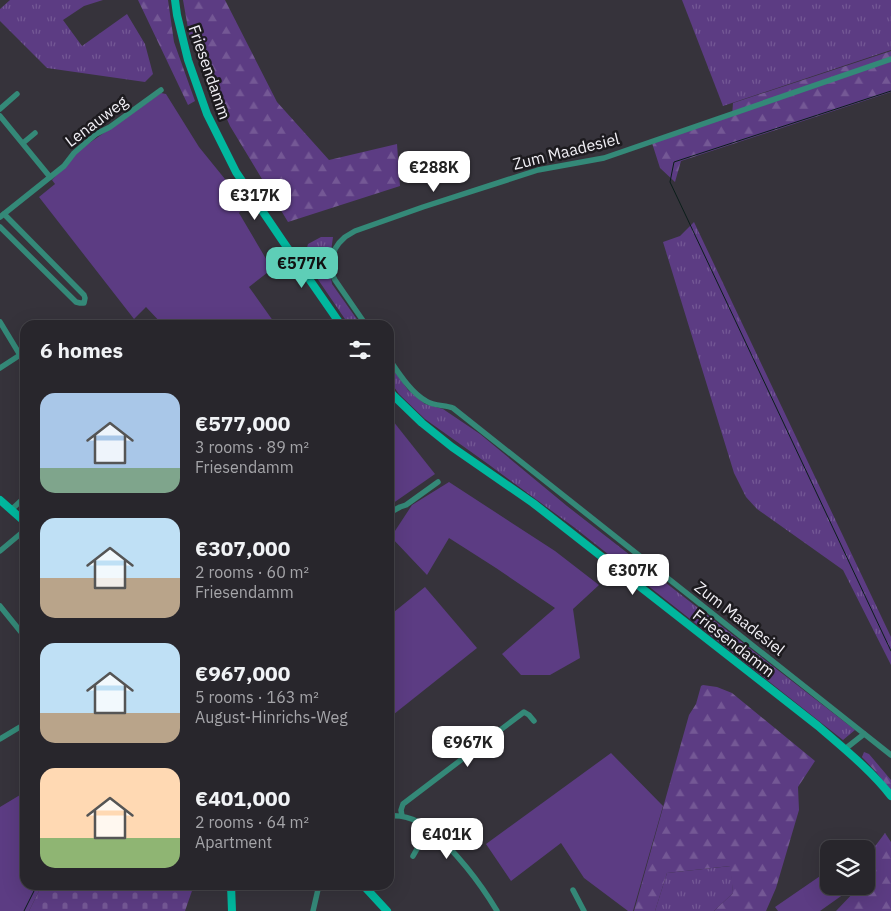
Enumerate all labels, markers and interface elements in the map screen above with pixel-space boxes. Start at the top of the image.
street label: Friesendamm [184,22,236,122]
street label: Lenauweg [61,91,132,151]
street label: Zum Maadesiel [511,128,621,174]
pin: €288K [399,150,469,193]
text: €288K [409,157,459,177]
pin: €317K [220,178,290,221]
text: €317K [230,185,280,205]
pin: €577K [267,246,337,289]
text: €577K [277,253,327,273]
text: 6 homes [40,336,123,364]
icon: filters [346,336,374,364]
text: €577,000 [195,409,290,437]
icon: home [80,413,140,473]
text: 3 rooms · 89 m² [195,437,309,457]
text: Friesendamm [195,457,294,477]
text: €307,000 [195,534,290,562]
icon: home [80,538,140,598]
pin: €307K [598,554,668,596]
text: €307K [608,560,658,580]
text: 2 rooms · 60 m² [195,562,309,582]
street label: Zum Maadesiel [691,577,789,659]
text: Friesendamm [195,582,294,602]
street label: Friesendamm [689,605,779,681]
text: €967,000 [195,659,290,687]
icon: home [80,663,140,723]
text: 5 rooms · 163 m² [195,687,319,707]
text: August-Hinrichs-Weg [195,707,348,727]
pin: €967K [433,726,503,768]
text: €967K [443,732,493,752]
text: €401,000 [195,784,290,812]
icon: home [80,788,140,848]
text: 2 rooms · 64 m² [195,812,309,832]
pin: €401K [412,818,482,860]
text: €401K [422,824,472,844]
text: Apartment [195,832,272,852]
map controls [820,840,875,895]
button: layers [820,840,875,895]

